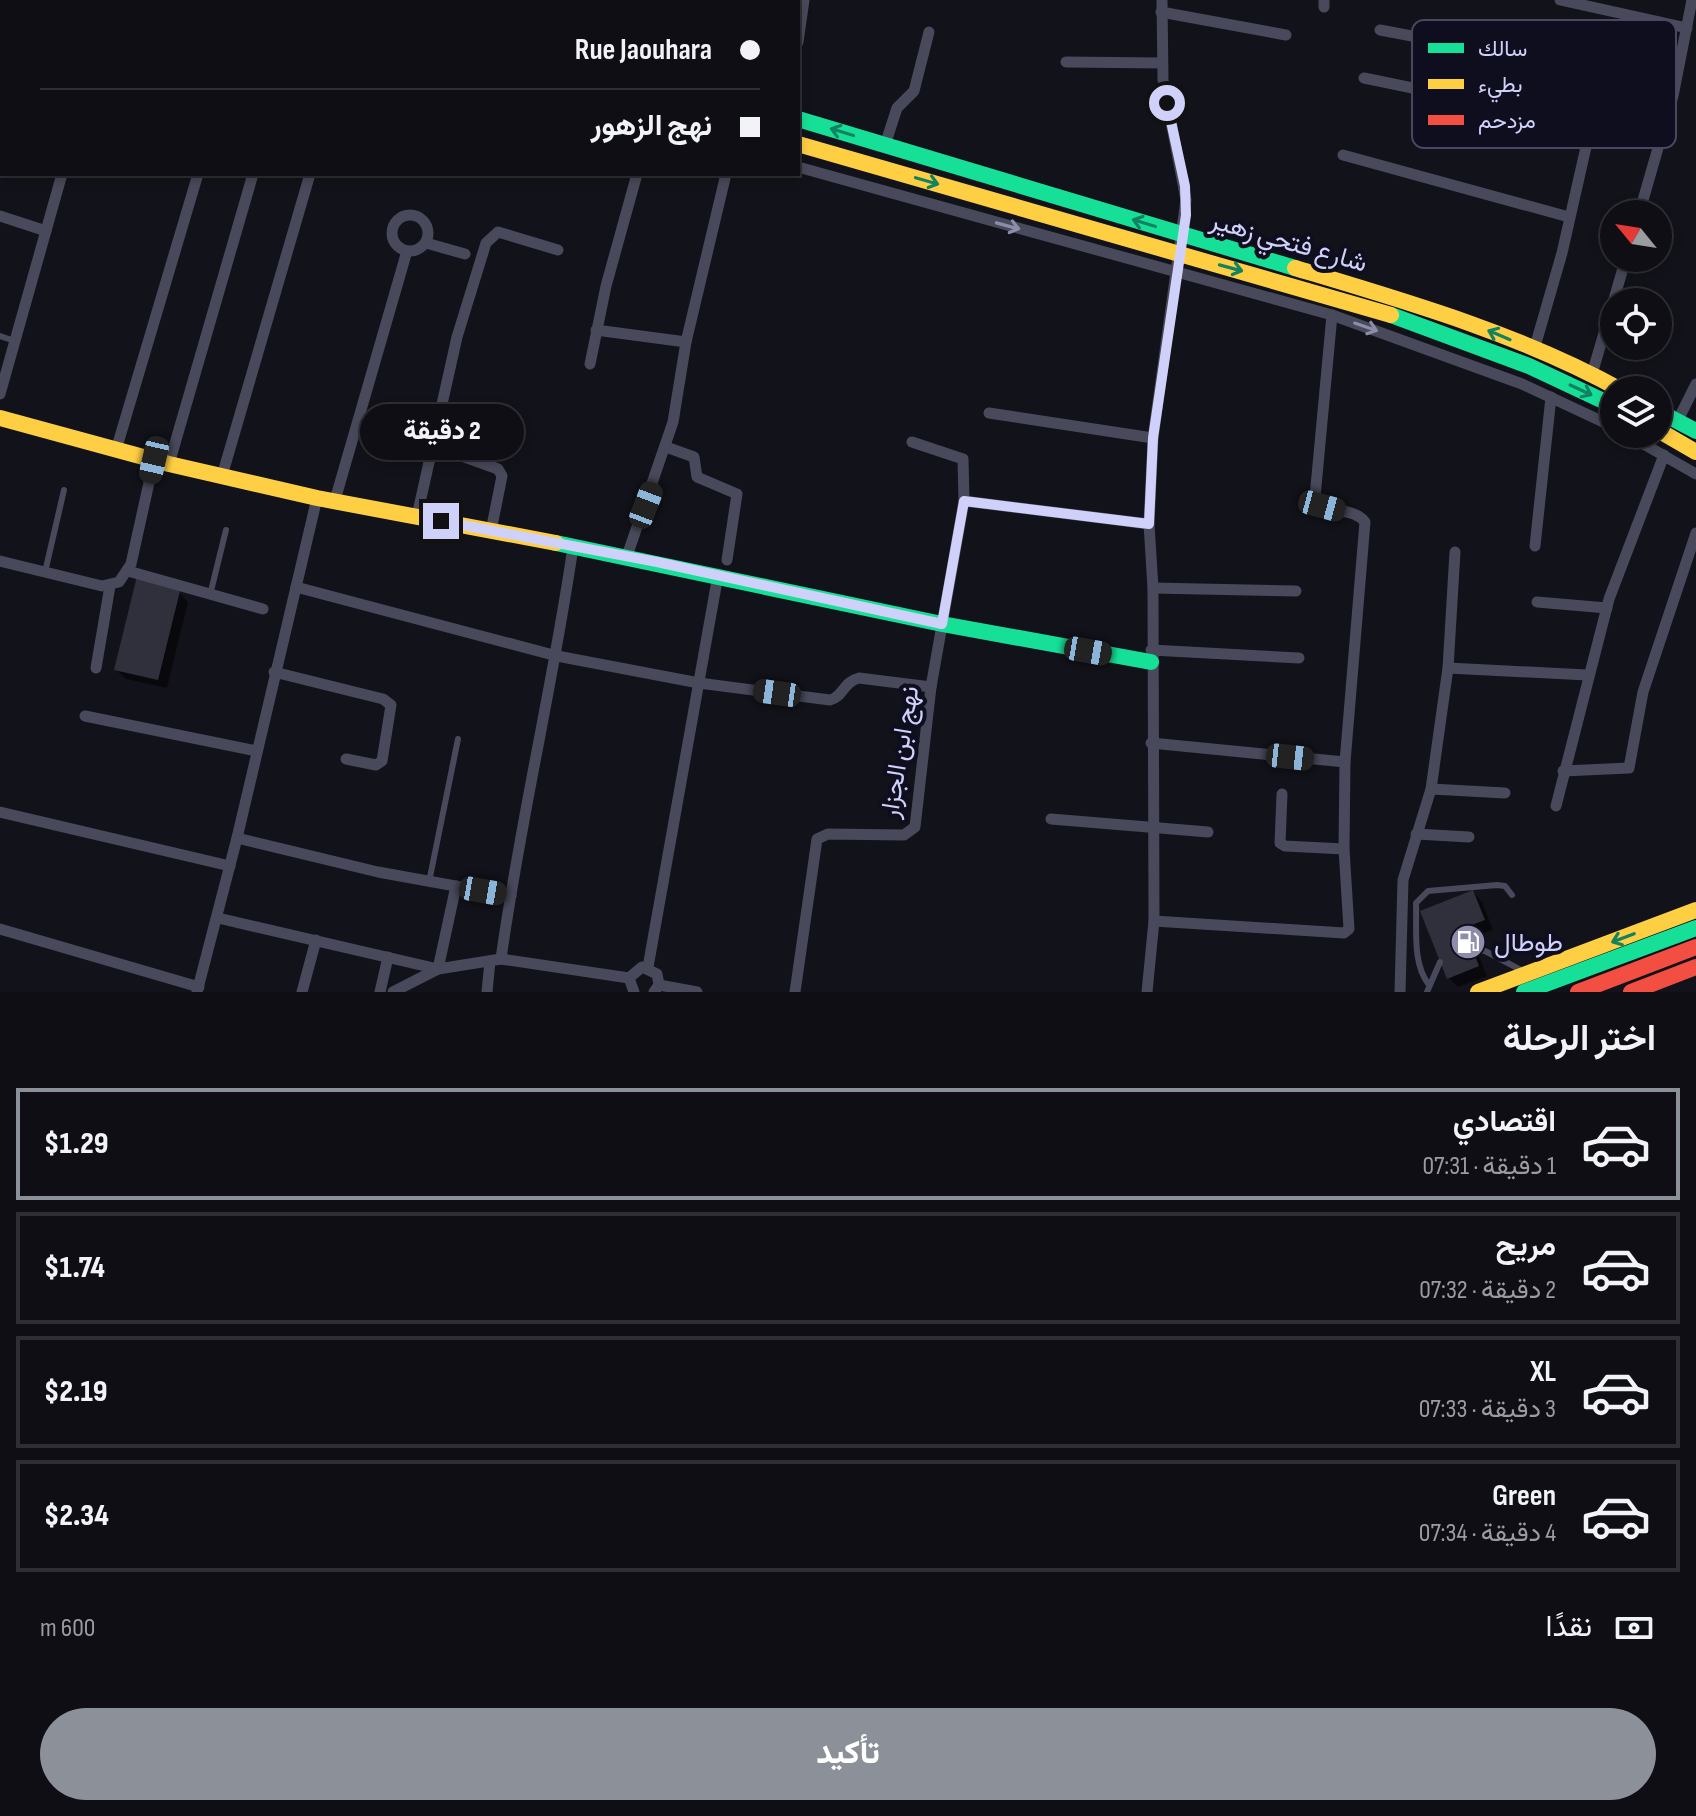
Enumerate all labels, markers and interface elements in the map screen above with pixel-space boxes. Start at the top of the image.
legend [1412,20,1676,148]
text: Rue Jaouhara [575,32,712,68]
text: سالك [1478,36,1527,63]
text: بطيء [1478,72,1523,103]
route start [1149,85,1185,121]
text: نهج الزهور [591,108,712,144]
text: مزدحم [1478,108,1536,135]
one-way arrow [829,124,855,139]
one-way arrow [913,174,939,189]
north arrow [1600,200,1672,272]
map controls [1600,200,1672,448]
street label: شارع فتحي زهير [1205,205,1371,283]
one-way arrow [1132,215,1158,230]
one-way arrow [994,219,1020,234]
one-way arrow [1217,261,1243,276]
button: locate [1600,288,1672,360]
one-way arrow [1353,321,1378,335]
one-way arrow [1487,327,1512,342]
button: layers [1600,376,1672,448]
one-way arrow [1569,383,1593,398]
callout: 2 دقيقة [359,405,523,461]
text: 2 دقيقة [403,416,481,447]
car [137,434,171,486]
car [626,478,666,532]
car [1296,488,1348,524]
route end [423,503,459,539]
car [1062,635,1114,667]
car [752,678,802,708]
street label: نهج ابن الجزار [875,684,927,822]
car [1265,743,1315,771]
car [457,875,509,907]
fuel station icon: طوطال [1449,923,1487,961]
place label: طوطال [1494,928,1563,959]
one-way arrow [1611,932,1636,946]
text: اختر الرحلة [1503,1018,1656,1061]
text: اقتصادي [1453,1104,1556,1140]
icon: car [1580,1108,1652,1180]
text: $1.29 [44,1126,108,1162]
text: 1 دقيقة · 07:31 [1422,1151,1556,1182]
text: مريح [1496,1228,1556,1264]
icon: car [1580,1232,1652,1304]
text: $1.74 [44,1250,105,1286]
text: 2 دقيقة · 07:32 [1419,1275,1556,1306]
text: XL [1530,1354,1556,1390]
icon: car [1580,1356,1652,1428]
text: $2.19 [44,1374,107,1410]
text: 3 دقيقة · 07:33 [1419,1394,1556,1425]
text: Green [1492,1478,1556,1514]
icon: car [1580,1480,1652,1552]
text: $2.34 [44,1498,109,1534]
text: 4 دقيقة · 07:34 [1419,1518,1556,1549]
icon: cash [1612,1606,1656,1650]
text: نقدًا [1546,1609,1592,1645]
text: 600 m [40,1613,95,1644]
button: تأكيد [40,1708,1656,1800]

